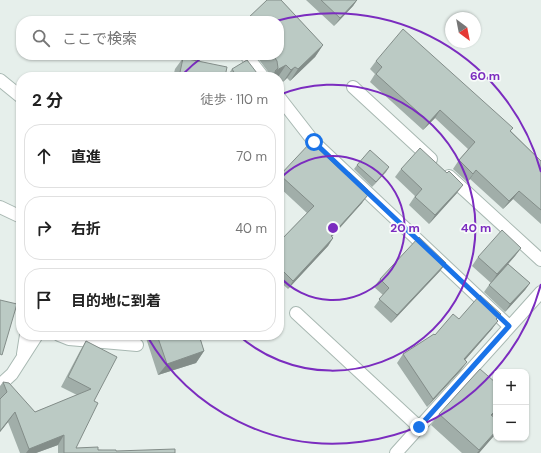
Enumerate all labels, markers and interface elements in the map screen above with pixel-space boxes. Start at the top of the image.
north arrow [445,12,481,48]
search box [16,16,284,60]
icon: search [30,27,52,49]
text: ここで検索 [62,29,137,49]
text: 60 m [470,68,500,84]
text: 2 分 [32,89,63,111]
text: 徒歩 · 110 m [200,91,268,108]
route start [305,133,323,151]
icon: ahead [33,145,55,167]
text: 直進 [71,147,101,167]
text: 70 m [236,148,267,165]
icon: right [33,217,55,239]
text: 右折 [71,219,101,239]
text: 40 m [235,220,267,237]
text: 20 m [390,220,420,236]
text: 40 m [461,220,491,236]
centre of rings [326,221,340,235]
icon: arrive [33,289,55,311]
text: 目的地に到着 [71,291,161,311]
map controls [493,369,529,441]
button: + [493,369,529,405]
button: − [493,405,529,441]
route end [410,418,428,436]

